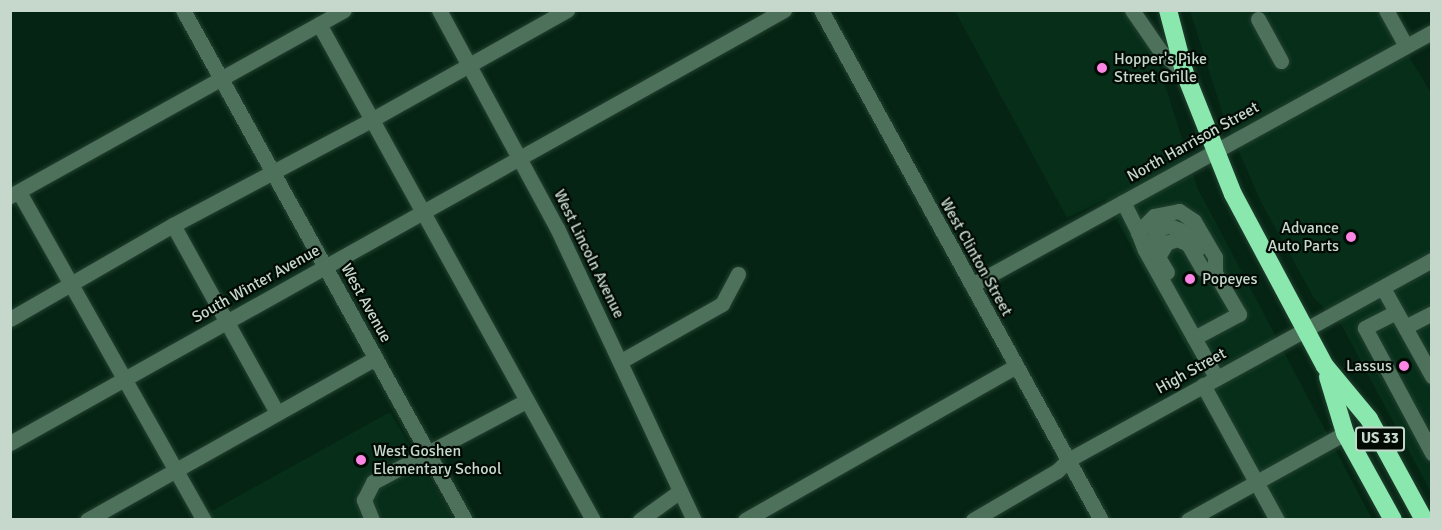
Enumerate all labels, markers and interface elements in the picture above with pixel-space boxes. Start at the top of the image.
place label: Hopper's Pike Street Grille [1114,49,1207,87]
marker: Hopper's Pike Street Grille [1095,61,1109,75]
street label: North Harrison Street [1124,98,1262,186]
street label: West Lincoln Avenue [549,186,629,322]
street label: West Clinton Street [936,195,1016,319]
place label: Advance Auto Parts [1268,218,1339,256]
marker: Advance Auto Parts [1344,230,1358,244]
street label: South Winter Avenue [189,241,323,327]
street label: West Avenue [336,260,396,346]
place label: Popeyes [1202,269,1258,289]
marker: Popeyes [1183,272,1197,286]
street label: High Street [1152,344,1230,398]
place label: Lassus [1346,356,1392,376]
marker: Lassus [1397,359,1411,373]
road number: US 33 [1354,427,1406,451]
place label: West Goshen Elementary School [373,441,502,479]
marker: West Goshen Elementary School [354,453,368,467]

